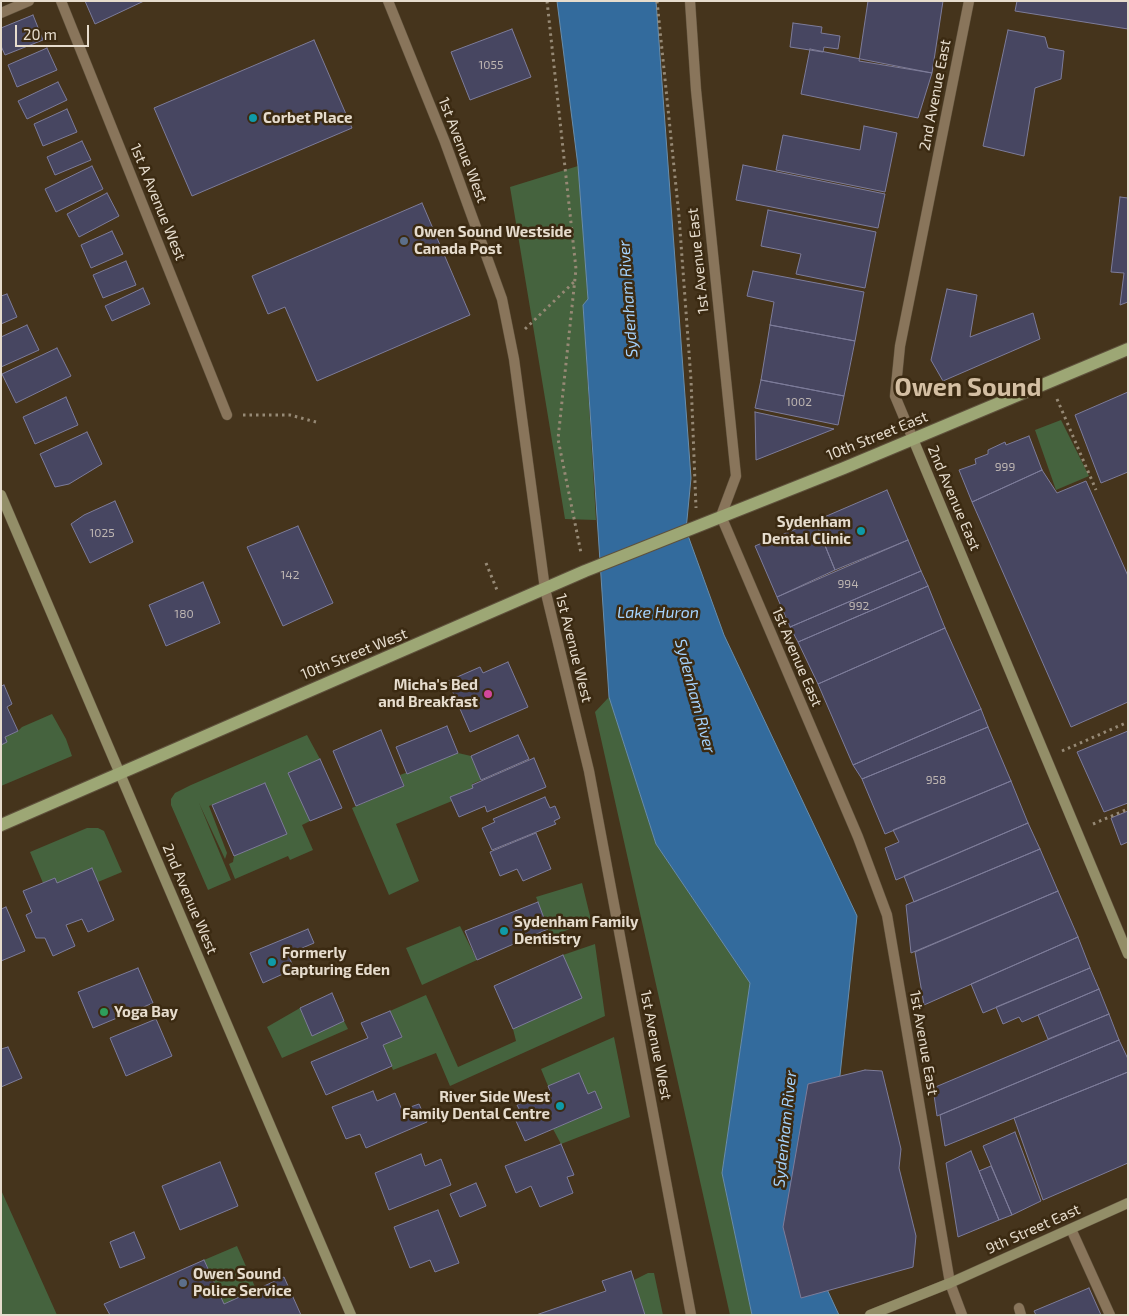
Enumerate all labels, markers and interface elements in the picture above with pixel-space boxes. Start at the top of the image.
scale bar [18,15,91,47]
text: 20 m [23,25,57,43]
street label: 2nd Avenue East [915,38,955,152]
house number: 1055 [479,58,503,72]
street label: 1st Avenue West [435,95,491,205]
place label: Corbet Place [263,109,353,127]
marker: Corbet Place [247,112,259,124]
street label: 1st A Avenue West [126,141,190,263]
street label: 1st Avenue East [683,207,713,315]
place label: Owen Sound Westside Canada Post [414,223,572,258]
marker: Owen Sound Westside Canada Post [398,235,410,247]
water label: Sydenham River [614,240,642,358]
district label: Owen Sound [894,373,1042,403]
house number: 1002 [786,395,812,409]
street label: 10th Street East [824,407,930,465]
street label: 2nd Avenue East [924,443,984,553]
house number: 999 [995,460,1015,474]
place label: Sydenham Dental Clinic [762,513,851,548]
marker: Sydenham Dental Clinic [855,525,867,537]
house number: 1025 [89,526,115,540]
house number: 142 [281,568,299,582]
house number: 994 [837,577,859,591]
street label: 1st Avenue West [552,592,596,704]
house number: 992 [849,599,869,613]
water label: Lake Huron [617,603,699,623]
street label: 1st Avenue East [768,605,826,709]
house number: 180 [174,607,194,621]
street label: 10th Street West [298,624,410,684]
water label: Sydenham River [670,637,720,755]
place label: Micha's Bed and Breakfast [378,676,478,711]
marker: Micha's Bed and Breakfast [482,688,494,700]
house number: 958 [926,773,946,787]
street label: 2nd Avenue West [159,841,221,957]
place label: Sydenham Family Dentistry [514,913,638,948]
marker: Sydenham Family Dentistry [498,925,510,937]
place label: Formerly Capturing Eden [282,944,390,979]
marker: Formerly Capturing Eden [266,956,278,968]
street label: 1st Avenue West [637,989,675,1101]
street label: 1st Avenue East [906,989,942,1097]
place label: Yoga Bay [114,1003,178,1021]
marker: Yoga Bay [98,1006,110,1018]
water label: Sydenham River [769,1069,801,1189]
place label: River Side West Family Dental Centre [402,1088,550,1123]
marker: River Side West Family Dental Centre [554,1100,566,1112]
street label: 9th Street East [983,1200,1083,1258]
place label: Owen Sound Police Service [193,1265,292,1300]
marker: Owen Sound Police Service [177,1277,189,1289]

